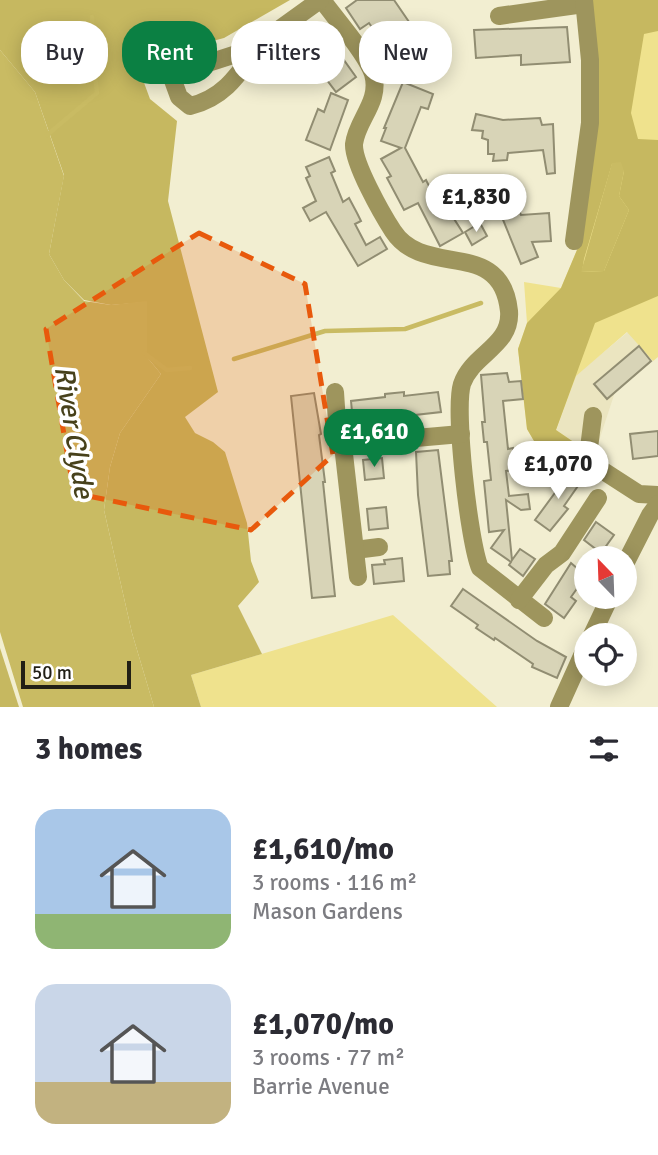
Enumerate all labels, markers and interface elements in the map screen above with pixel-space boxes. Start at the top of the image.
chip: Buy [21,21,108,84]
chip: Rent [122,21,217,84]
chip: Filters [231,21,345,84]
chip: New [359,21,452,84]
pin: £1,830 [419,174,533,234]
text: £1,830 [442,182,510,211]
water label: River Clyde [47,363,102,503]
pin: £1,610 [317,410,431,469]
text: £1,610 [340,417,408,446]
pin: £1,070 [501,442,615,501]
text: £1,070 [524,449,592,478]
north arrow [574,546,637,609]
map controls [574,546,637,686]
button: locate [574,623,637,686]
scale bar [21,658,131,690]
text: 50 m [32,661,72,685]
icon: filters [585,730,623,768]
text: 3 homes [35,731,142,768]
text: £1,610/mo [252,831,394,868]
icon: home [91,837,175,921]
text: 3 rooms · 116 m² [252,868,417,897]
text: Mason Gardens [252,897,403,926]
text: £1,070/mo [252,1006,394,1043]
icon: home [91,1012,175,1096]
text: 3 rooms · 77 m² [252,1043,405,1072]
text: Barrie Avenue [252,1072,390,1101]

